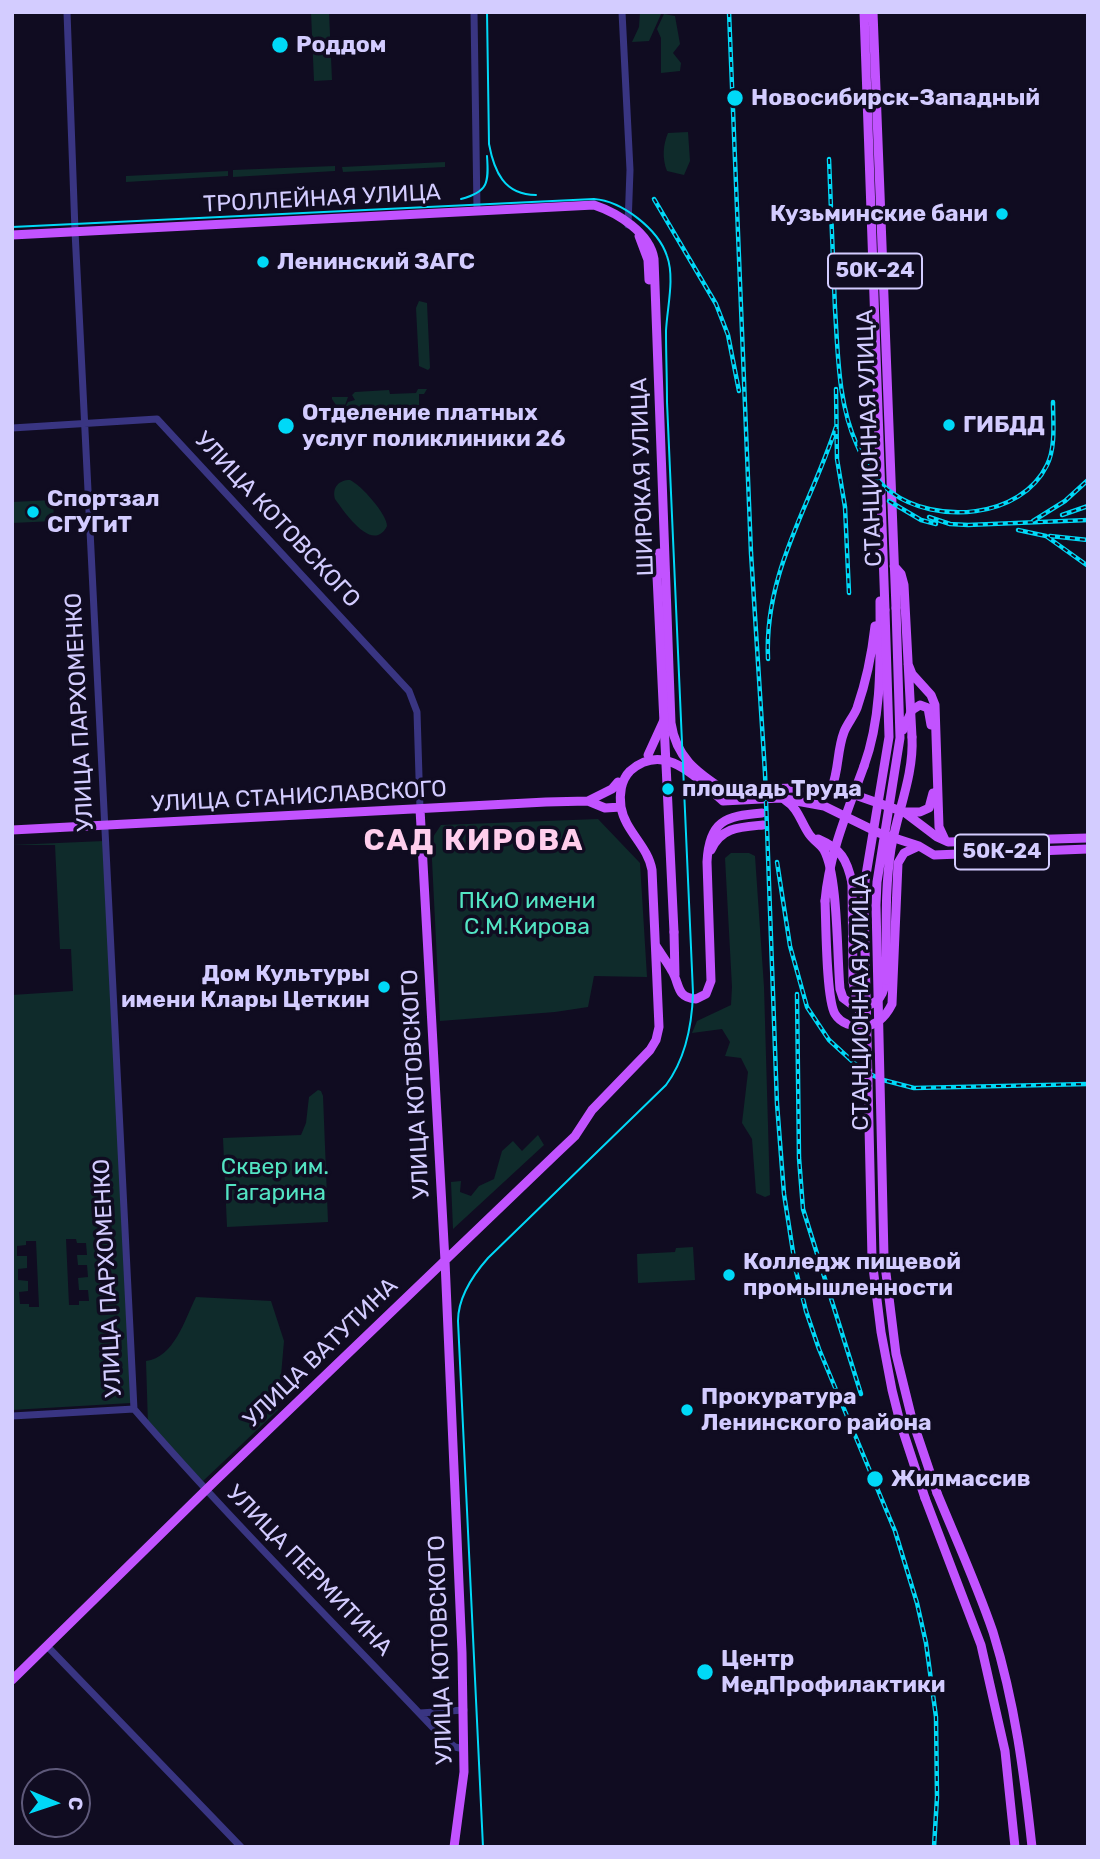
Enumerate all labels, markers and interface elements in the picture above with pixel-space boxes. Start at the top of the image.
place label: Роддом [296,31,386,59]
marker: Роддом [270,35,290,55]
place label: Новосибирск-Западный [751,84,1040,112]
marker: Новосибирск-Западный [725,88,745,108]
street label: ТРОЛЛЕЙНАЯ УЛИЦА [202,179,442,219]
place label: Кузьминские бани [770,200,988,228]
marker: Кузьминские бани [994,206,1010,222]
place label: Ленинский ЗАГС [277,248,475,276]
marker: Ленинский ЗАГС [255,254,271,270]
road number: 50К-24 [828,254,922,288]
street label: СТАНЦИОННАЯ УЛИЦА [852,309,888,567]
street label: ШИРОКАЯ УЛИЦА [626,377,660,577]
place label: Отделение платных услуг поликлиники 26 [302,399,565,453]
place label: ГИБДД [963,411,1045,439]
marker: Отделение платных услуг поликлиники 26 [276,416,296,436]
marker: ГИБДД [941,417,957,433]
street label: УЛИЦА КОТОВСКОГО [189,427,365,613]
place label: Спортзал СГУГиТ [47,485,160,539]
marker: Спортзал СГУГиТ [25,504,41,520]
street label: УЛИЦА ПАРХОМЕНКО [60,592,100,832]
street label: УЛИЦА СТАНИСЛАВСКОГО [151,775,447,819]
place label: площадь Труда [682,775,862,803]
marker: площадь Труда [660,781,676,797]
district label: САД КИРОВА [365,823,583,859]
road number: 50К-24 [955,834,1049,870]
street label: СТАНЦИОННАЯ УЛИЦА [847,873,875,1131]
park label: ПКиО имени С.М.Кирова [459,887,595,941]
place label: Дом Культуры имени Клары Цеткин [121,960,370,1014]
street label: УЛИЦА КОТОВСКОГО [396,969,436,1199]
marker: Дом Культуры имени Клары Цеткин [376,979,392,995]
park label: Сквер им. Гагарина [221,1153,329,1207]
street label: УЛИЦА ПАРХОМЕНКО [88,1158,128,1398]
place label: Колледж пищевой промышленности [743,1248,961,1302]
marker: Колледж пищевой промышленности [721,1267,737,1283]
street label: УЛИЦА ВАТУТИНА [238,1272,404,1434]
place label: Прокуратура Ленинского района [701,1383,932,1437]
marker: Прокуратура Ленинского района [679,1402,695,1418]
place label: Жилмассив [891,1465,1031,1493]
marker: Жилмассив [865,1469,885,1489]
street label: УЛИЦА ПЕРМИТИНА [220,1480,398,1662]
street label: УЛИЦА КОТОВСКОГО [423,1535,459,1765]
place label: Центр МедПрофилактики [721,1645,946,1699]
marker: Центр МедПрофилактики [695,1662,715,1682]
north arrow [21,1768,91,1838]
text: С [64,1797,87,1811]

